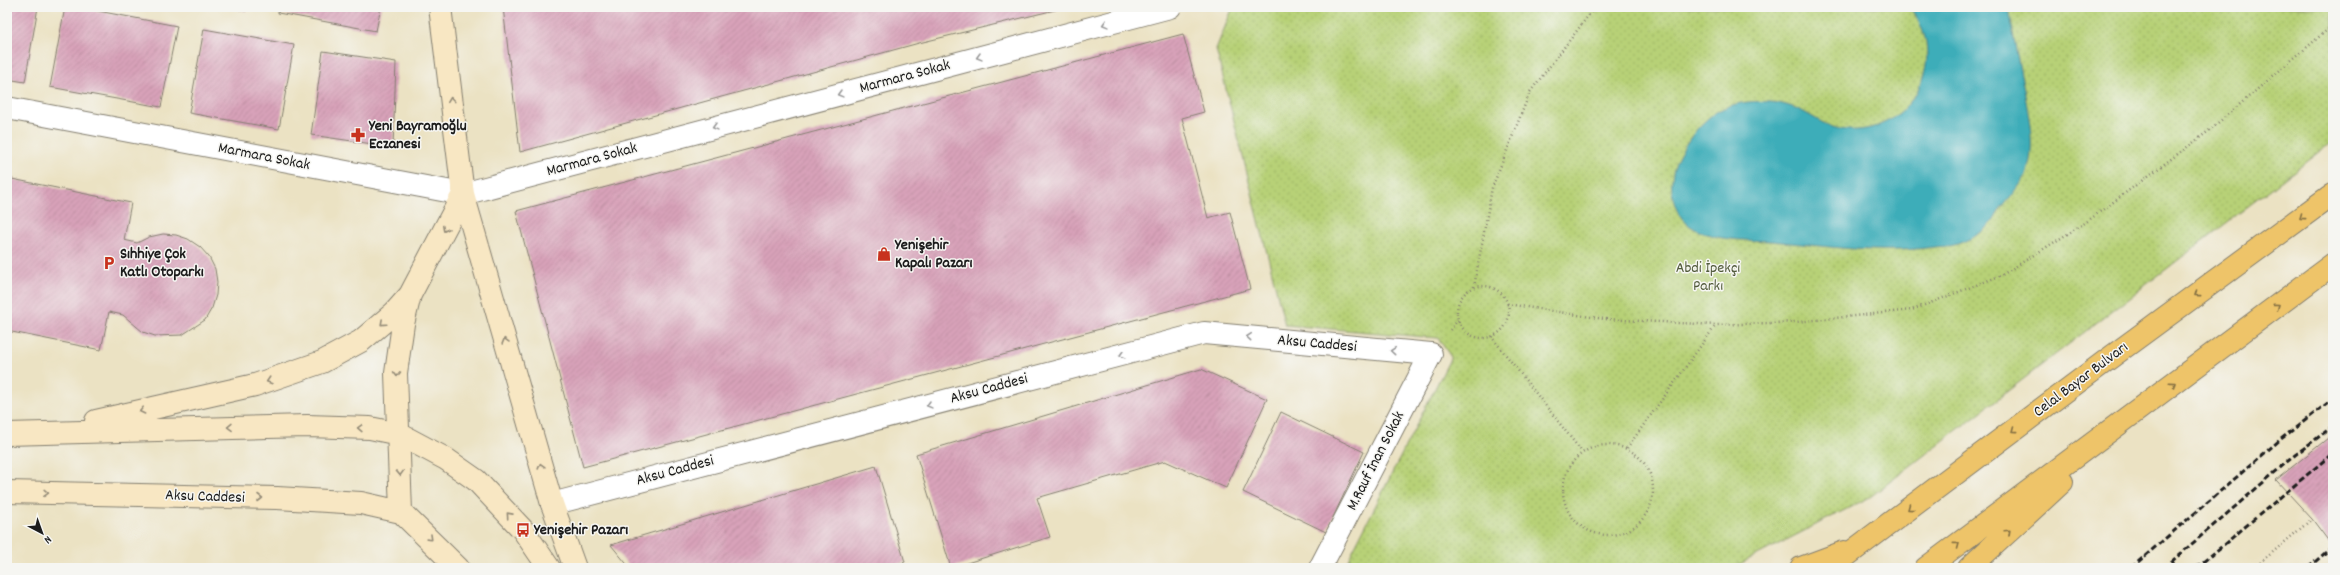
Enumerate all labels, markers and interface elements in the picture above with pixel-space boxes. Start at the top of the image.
one-way arrow [1102,19,1109,28]
one-way arrow [976,53,983,61]
street label: Marmara Sokak [857,54,953,100]
one-way arrow [837,89,844,98]
one-way arrow [447,97,456,103]
place label: Yeni Bayramoğlu Eczanesi [368,115,467,156]
one-way arrow [711,123,718,131]
pharmacy icon: Yeni Bayramoğlu Eczanesi [350,127,366,143]
street label: Marmara Sokak [216,137,312,177]
street label: Marmara Sokak [544,137,640,183]
one-way arrow [2299,212,2306,219]
one-way arrow [442,224,450,232]
place label: Yenişehir Kapalı Pazarı [894,234,972,275]
place label: Sıhhiye Çok Katlı Otoparkı [120,243,204,284]
shop icon: Yenişehir Kapalı Pazarı [876,246,892,262]
parking icon: Sıhhiye Çok Katlı Otoparkı [101,255,117,271]
park label: Abdi İpekçi Parkı [1676,257,1740,298]
one-way arrow [2194,289,2201,296]
one-way arrow [2272,304,2279,311]
one-way arrow [381,318,388,325]
street label: Aksu Caddesi [1276,329,1358,359]
one-way arrow [1246,333,1252,342]
street label: Celal Bayar Bulvarı [2029,337,2133,423]
one-way arrow [501,338,510,345]
one-way arrow [1390,346,1396,355]
one-way arrow [1119,350,1125,358]
street label: Aksu Caddesi [948,368,1031,410]
one-way arrow [392,371,401,377]
one-way arrow [265,376,272,385]
one-way arrow [2168,382,2175,389]
one-way arrow [925,400,932,409]
one-way arrow [139,406,145,414]
street label: M.Rauf İnan Sokak [1341,407,1411,515]
one-way arrow [227,423,233,432]
one-way arrow [357,423,363,432]
one-way arrow [2011,425,2018,432]
street label: Aksu Caddesi [634,450,717,492]
one-way arrow [537,463,546,470]
one-way arrow [396,470,404,476]
street label: Aksu Caddesi [165,484,245,510]
one-way arrow [43,488,49,497]
one-way arrow [257,494,263,502]
one-way arrow [1907,504,1914,511]
one-way arrow [507,512,514,519]
north arrow [22,513,62,553]
place label: Yenişehir Pazarı [533,519,628,542]
bus stop icon: Yenişehir Pazarı [515,522,531,538]
one-way arrow [2003,529,2011,537]
text: N [40,531,55,547]
one-way arrow [425,534,433,541]
one-way arrow [1953,543,1960,550]

